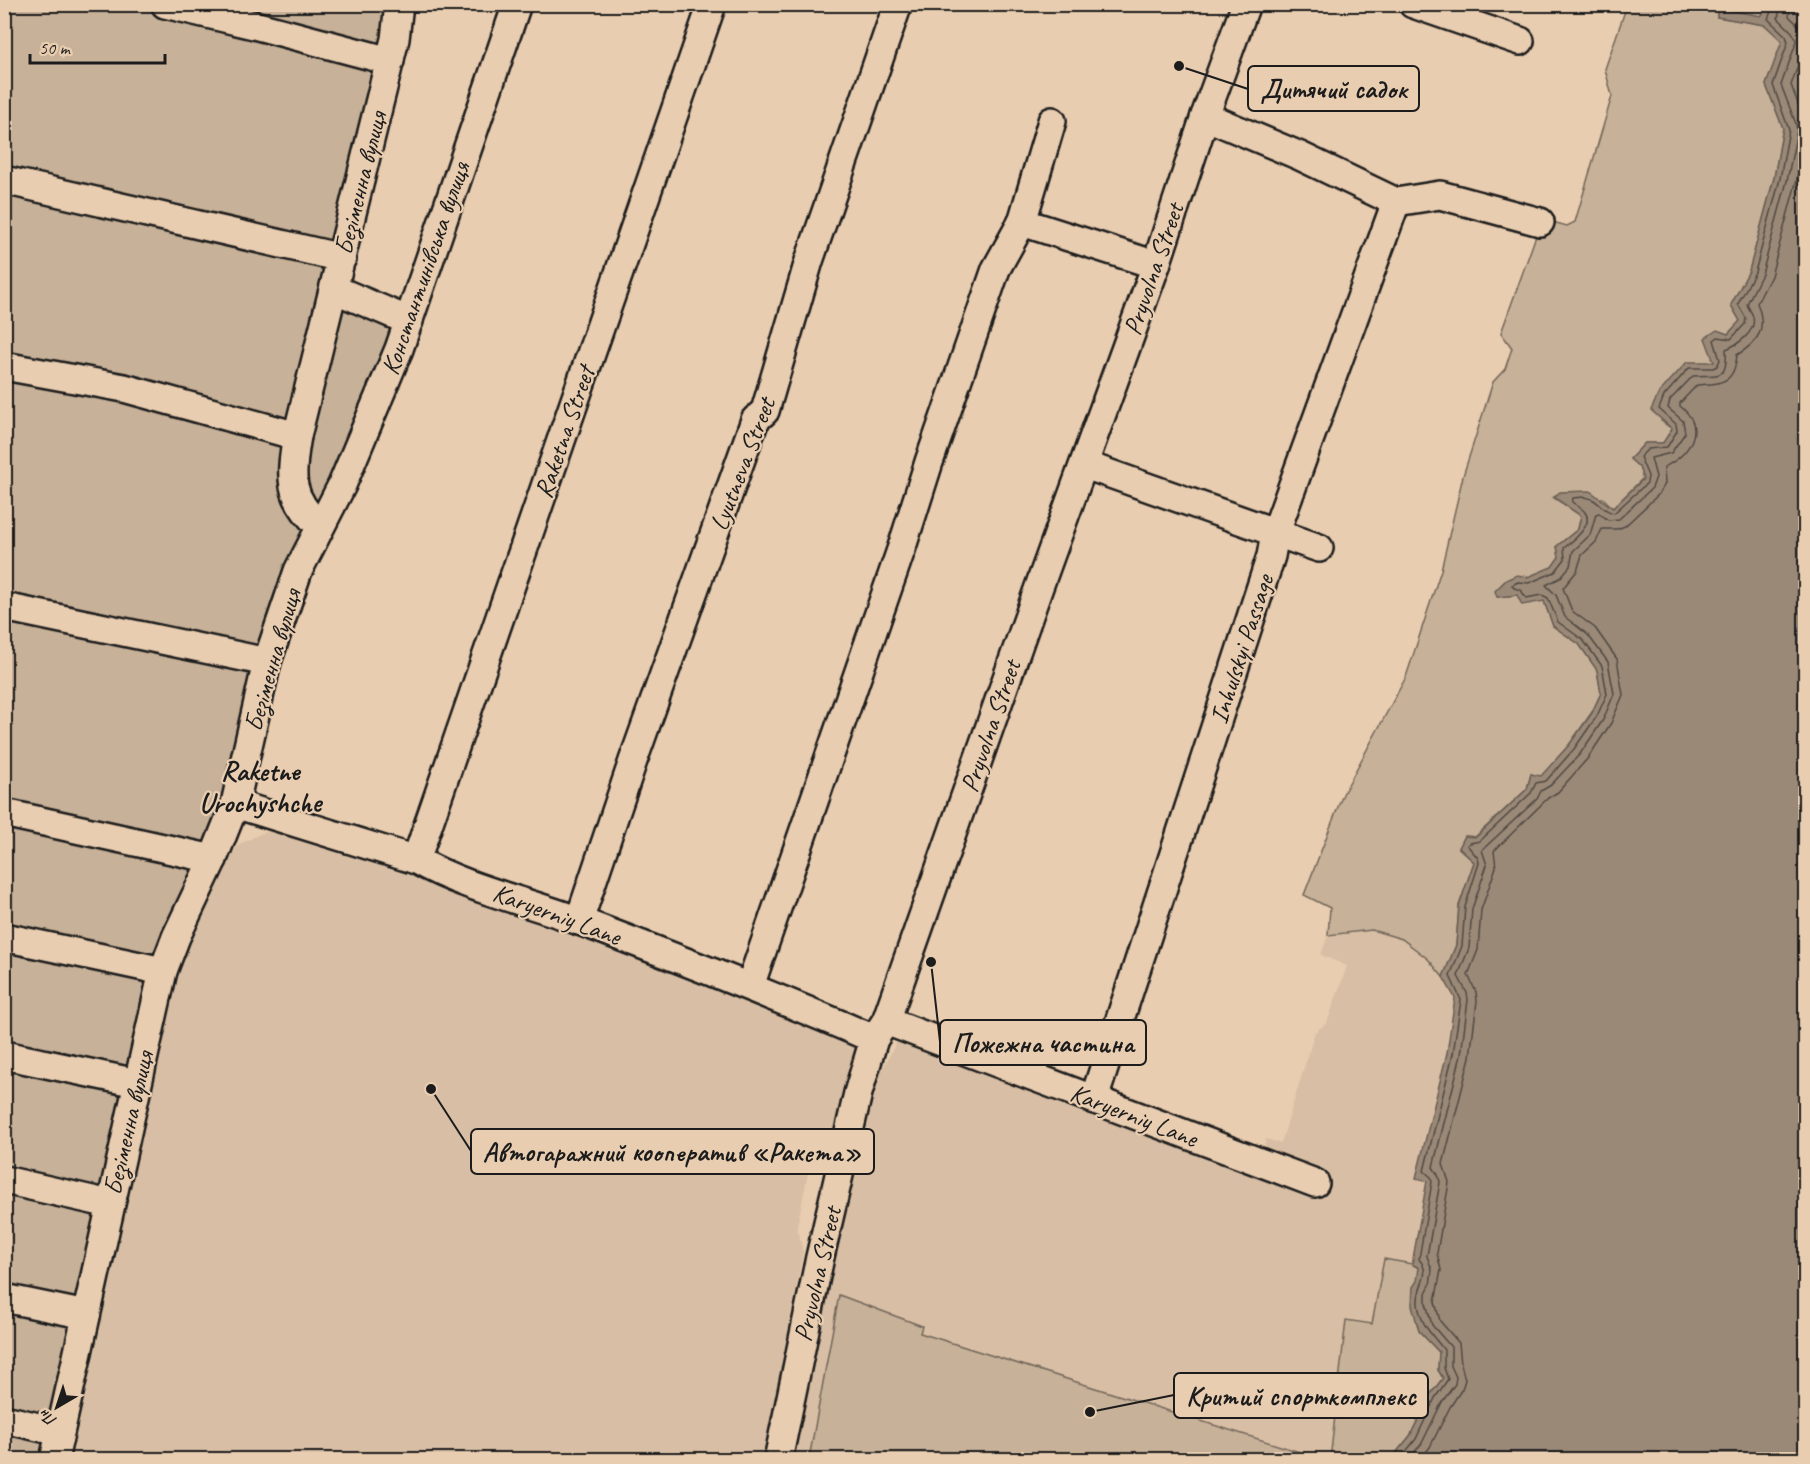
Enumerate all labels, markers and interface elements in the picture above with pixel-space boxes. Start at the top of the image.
scale bar [30,27,165,65]
text: 50 m [39,37,72,59]
callout: Дитячий садок [1248,66,1419,111]
text: Дитячий садок [1261,72,1409,106]
street label: Безіменна вулиця [327,106,396,258]
street label: Константинівська вулиця [373,156,478,379]
street label: Pryvolna Street [1116,197,1192,339]
street label: Raketna Street [527,359,603,502]
street label: Lyutneva Street [702,391,784,535]
street label: Inhulskyi Passage [1202,569,1282,728]
street label: Безіменна вулиця [236,584,310,735]
street label: Pryvolna Street [953,654,1029,796]
district label: Raketne Urochyshche [199,753,324,820]
street label: Karyerniy Lane [488,876,627,953]
callout: Пожежна частина [940,1020,1146,1065]
text: Пожежна частина [952,1026,1136,1060]
street label: Безіменна вулиця [96,1046,162,1198]
street label: Karyerniy Lane [1066,1076,1204,1155]
callout: Автогаражний кооператив «Ракета» [471,1129,874,1174]
text: Автогаражний кооператив «Ракета» [483,1135,861,1169]
street label: Pryvolna Street [786,1201,850,1345]
callout: Критий спорткомплекс [1174,1373,1428,1418]
north arrow [27,1377,87,1437]
text: Критий спорткомплекс [1186,1379,1418,1413]
text: Пн [35,1404,61,1431]

